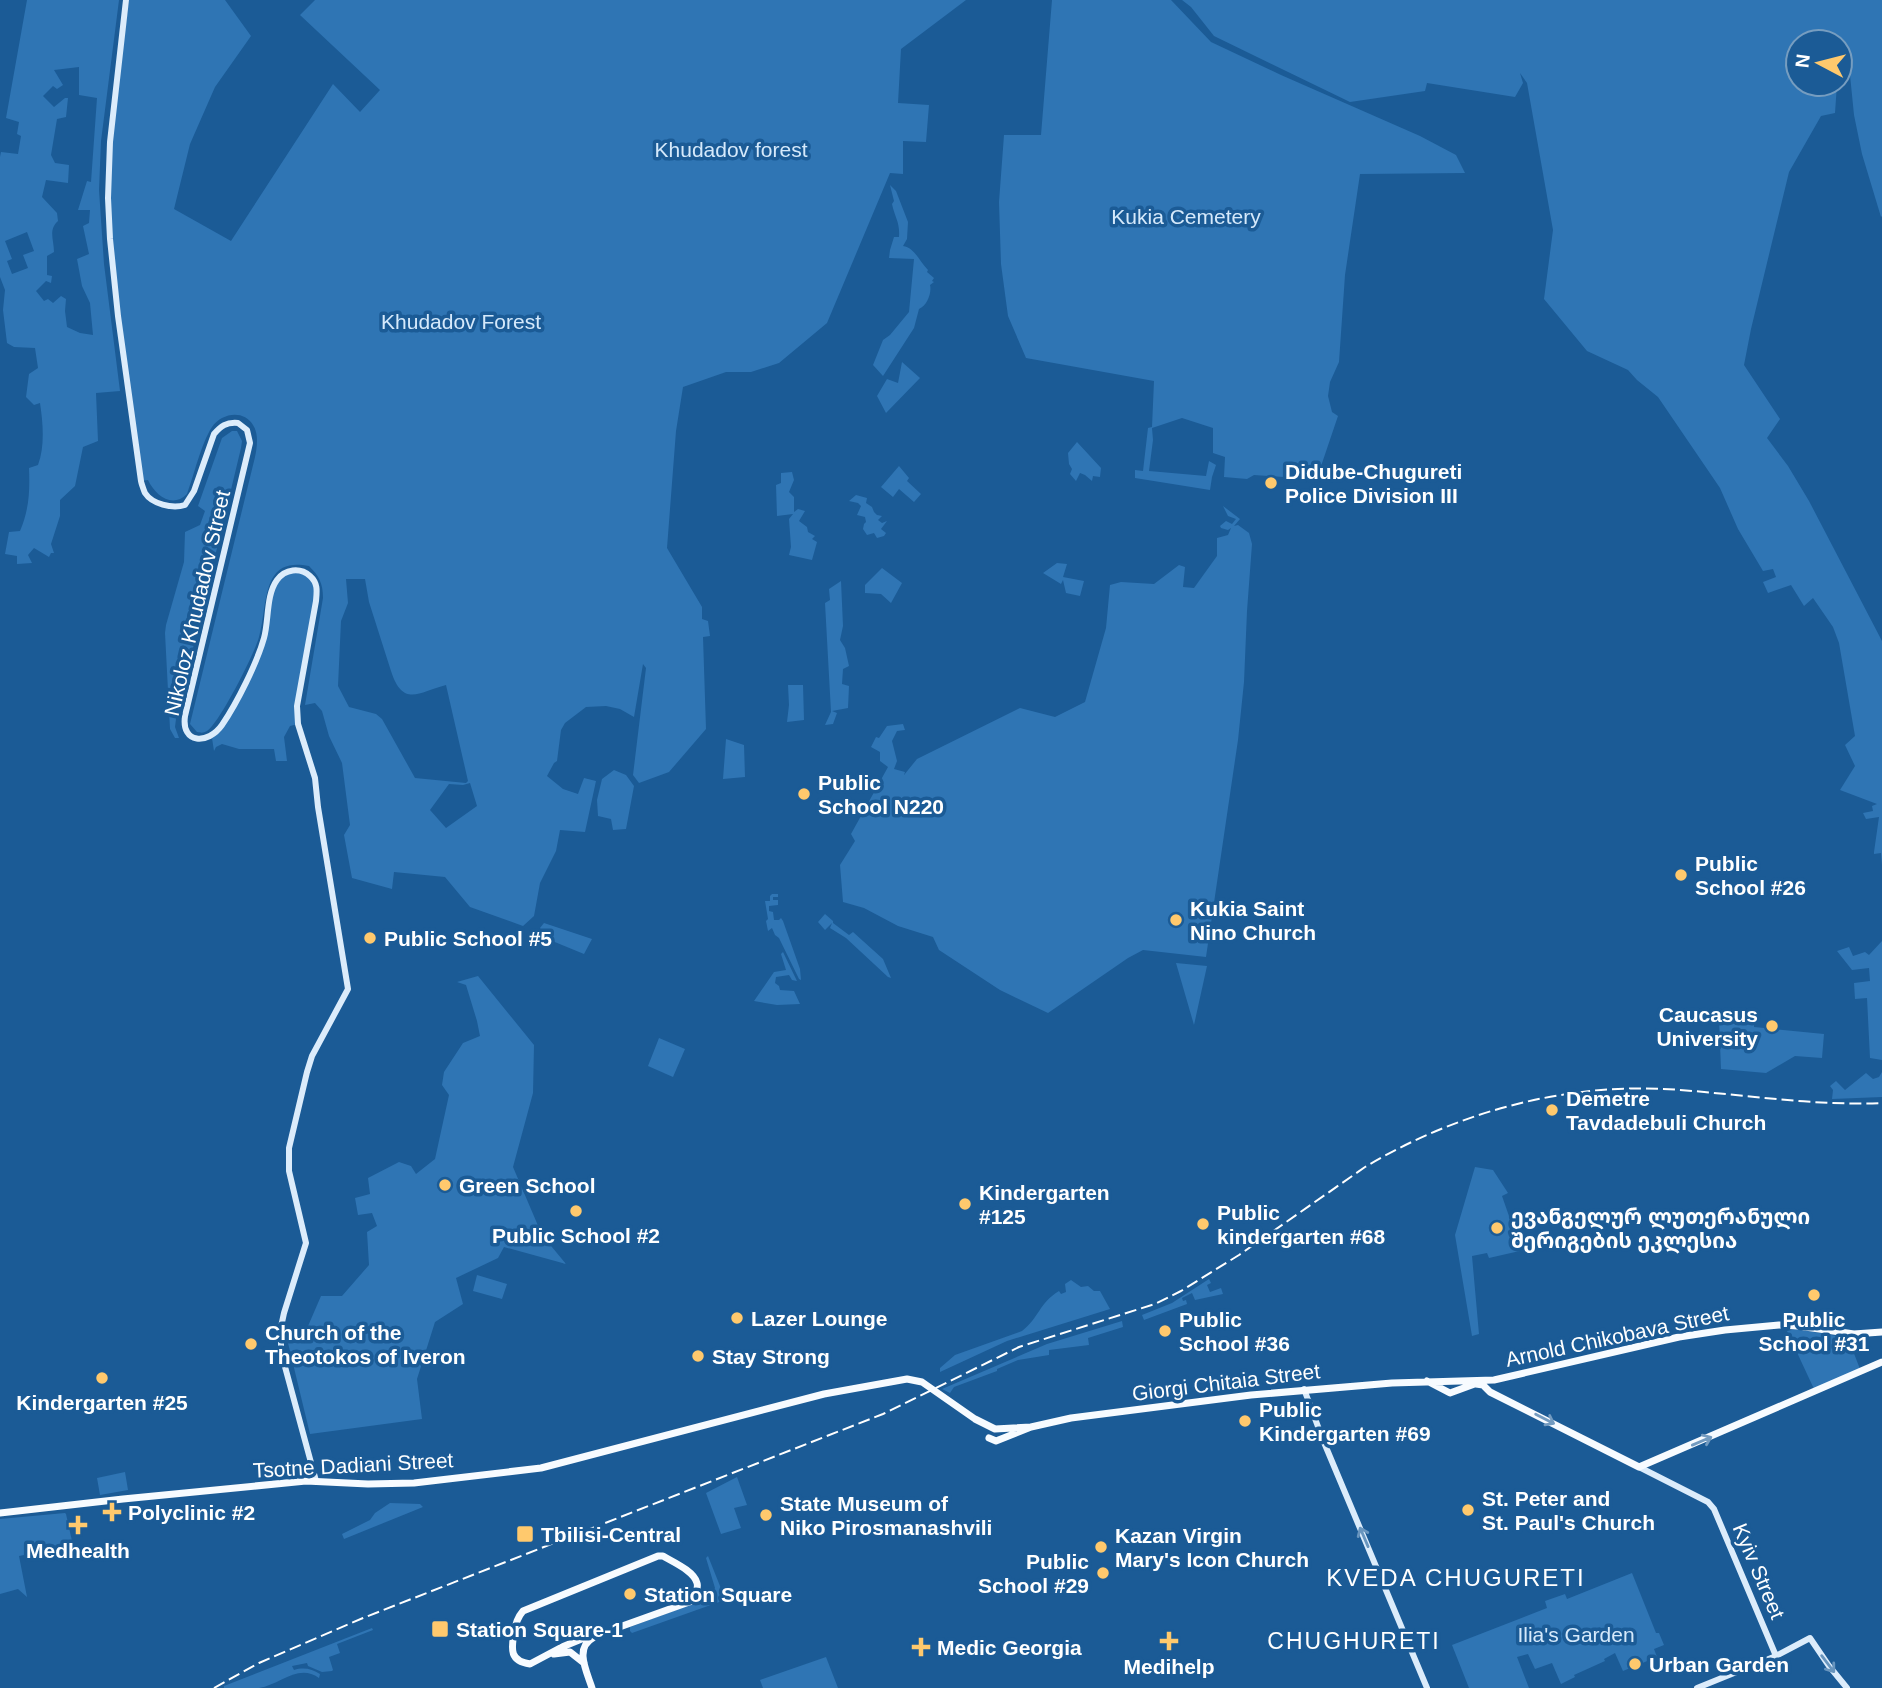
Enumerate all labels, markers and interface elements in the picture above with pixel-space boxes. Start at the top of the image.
north arrow [1784,28,1854,98]
text: N [1791,53,1814,69]
park label: Khudadov forest [655,138,808,161]
park label: Kukia Cemetery [1111,205,1261,228]
park label: Khudadov Forest [381,310,541,333]
place label: Didube-Chugureti Police Division III [1285,460,1462,507]
marker: Didube-Chugureti Police Division III [1263,475,1279,491]
street label: Nikoloz Khudadov Street [160,488,234,718]
place label: Public School N220 [818,771,944,818]
marker: Public School N220 [796,786,812,802]
place label: Public School #26 [1695,852,1806,899]
marker: Public School #26 [1673,867,1689,883]
place label: Kukia Saint Nino Church [1190,897,1316,944]
marker: Kukia Saint Nino Church [1168,912,1184,928]
place label: Public School #5 [384,927,552,950]
marker: Public School #5 [362,930,378,946]
place label: Caucasus University [1656,1003,1758,1050]
marker: Caucasus University [1764,1018,1780,1034]
place label: Demetre Tavdadebuli Church [1566,1087,1766,1134]
marker: Demetre Tavdadebuli Church [1544,1102,1560,1118]
place label: Green School [459,1174,596,1197]
marker: Green School [437,1177,453,1193]
place label: Kindergarten #125 [979,1181,1110,1228]
marker: Kindergarten #125 [957,1196,973,1212]
place label: Public kindergarten #68 [1217,1201,1385,1248]
marker: Public School #2 [568,1203,584,1219]
place label: ევანგელურ ლუთერანული შერიგების ეკლესია [1511,1205,1810,1254]
marker: Public kindergarten #68 [1195,1216,1211,1232]
marker: ევანგელურ ლუთერანული შერიგების ეკლესია [1489,1220,1505,1236]
place label: Public School #2 [492,1224,660,1247]
marker: Public School #31 [1806,1287,1822,1303]
street label: Arnold Chikobava Street [1503,1301,1731,1371]
place label: Lazer Lounge [751,1307,888,1330]
place label: Public School #36 [1179,1308,1290,1355]
place label: Public School #31 [1759,1308,1870,1355]
marker: Lazer Lounge [729,1310,745,1326]
place label: Church of the Theotokos of Iveron [265,1321,466,1368]
marker: Public School #36 [1157,1323,1173,1339]
marker: Church of the Theotokos of Iveron [243,1336,259,1352]
place label: Stay Strong [712,1345,830,1368]
marker: Stay Strong [690,1348,706,1364]
street label: Giorgi Chitaia Street [1131,1359,1321,1405]
marker: Kindergarten #25 [94,1370,110,1386]
place label: Kindergarten #25 [16,1391,188,1414]
place label: Public Kindergarten #69 [1259,1398,1431,1445]
marker: Public Kindergarten #69 [1237,1413,1253,1429]
one-way arrow [1534,1413,1555,1427]
one-way arrow [1690,1434,1712,1447]
street label: Tsotne Dadiani Street [252,1448,454,1482]
place label: St. Peter and St. Paul's Church [1482,1487,1655,1534]
place label: State Museum of Niko Pirosmanashvili [780,1492,992,1539]
place label: Polyclinic #2 [128,1501,255,1524]
marker: Polyclinic #2 [102,1502,122,1522]
marker: St. Peter and St. Paul's Church [1460,1502,1476,1518]
marker: State Museum of Niko Pirosmanashvili [758,1507,774,1523]
marker: Medhealth [68,1515,88,1535]
street label: Kyiv Street [1729,1520,1789,1622]
place label: Tbilisi-Central [541,1523,681,1546]
marker: Tbilisi-Central [515,1524,535,1544]
place label: Kazan Virgin Mary's Icon Church [1115,1524,1309,1571]
one-way arrow [1356,1527,1369,1549]
place label: Medhealth [26,1539,130,1562]
marker: Kazan Virgin Mary's Icon Church [1093,1539,1109,1555]
place label: Public School #29 [978,1550,1089,1597]
district label: KVEDA CHUGURETI [1326,1564,1586,1591]
marker: Public School #29 [1095,1565,1111,1581]
place label: Station Square [644,1583,792,1606]
marker: Station Square [622,1586,638,1602]
place label: Station Square-1 [456,1618,623,1641]
marker: Station Square-1 [430,1619,450,1639]
park label: Ilia's Garden [1517,1623,1635,1646]
district label: CHUGHURETI [1267,1628,1441,1654]
marker: Medihelp [1159,1631,1179,1651]
place label: Medic Georgia [937,1636,1082,1659]
marker: Medic Georgia [911,1637,931,1657]
place label: Urban Garden [1649,1653,1789,1676]
one-way arrow [1820,1654,1835,1673]
place label: Medihelp [1123,1655,1215,1678]
marker: Urban Garden [1627,1656,1643,1672]

